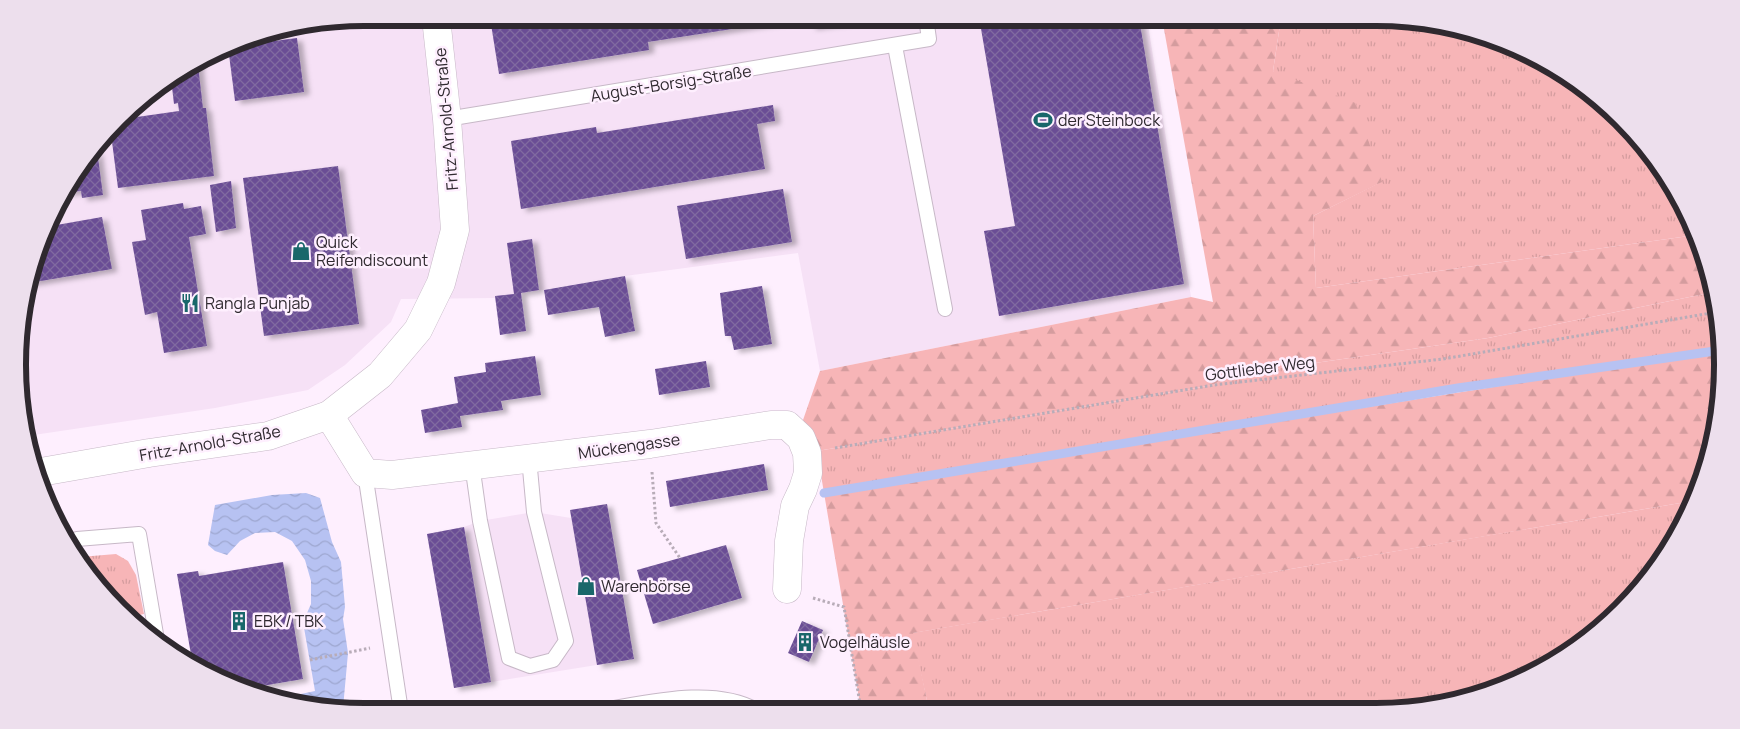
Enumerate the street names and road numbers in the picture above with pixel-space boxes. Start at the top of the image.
street label: Fritz-Arnold-Straße [429,47,463,191]
street label: August-Borsig-Straße [589,59,753,107]
street label: Gottlieber Weg [1204,350,1316,386]
street label: Fritz-Arnold-Straße [138,420,282,466]
street label: Mückengasse [577,428,681,464]

